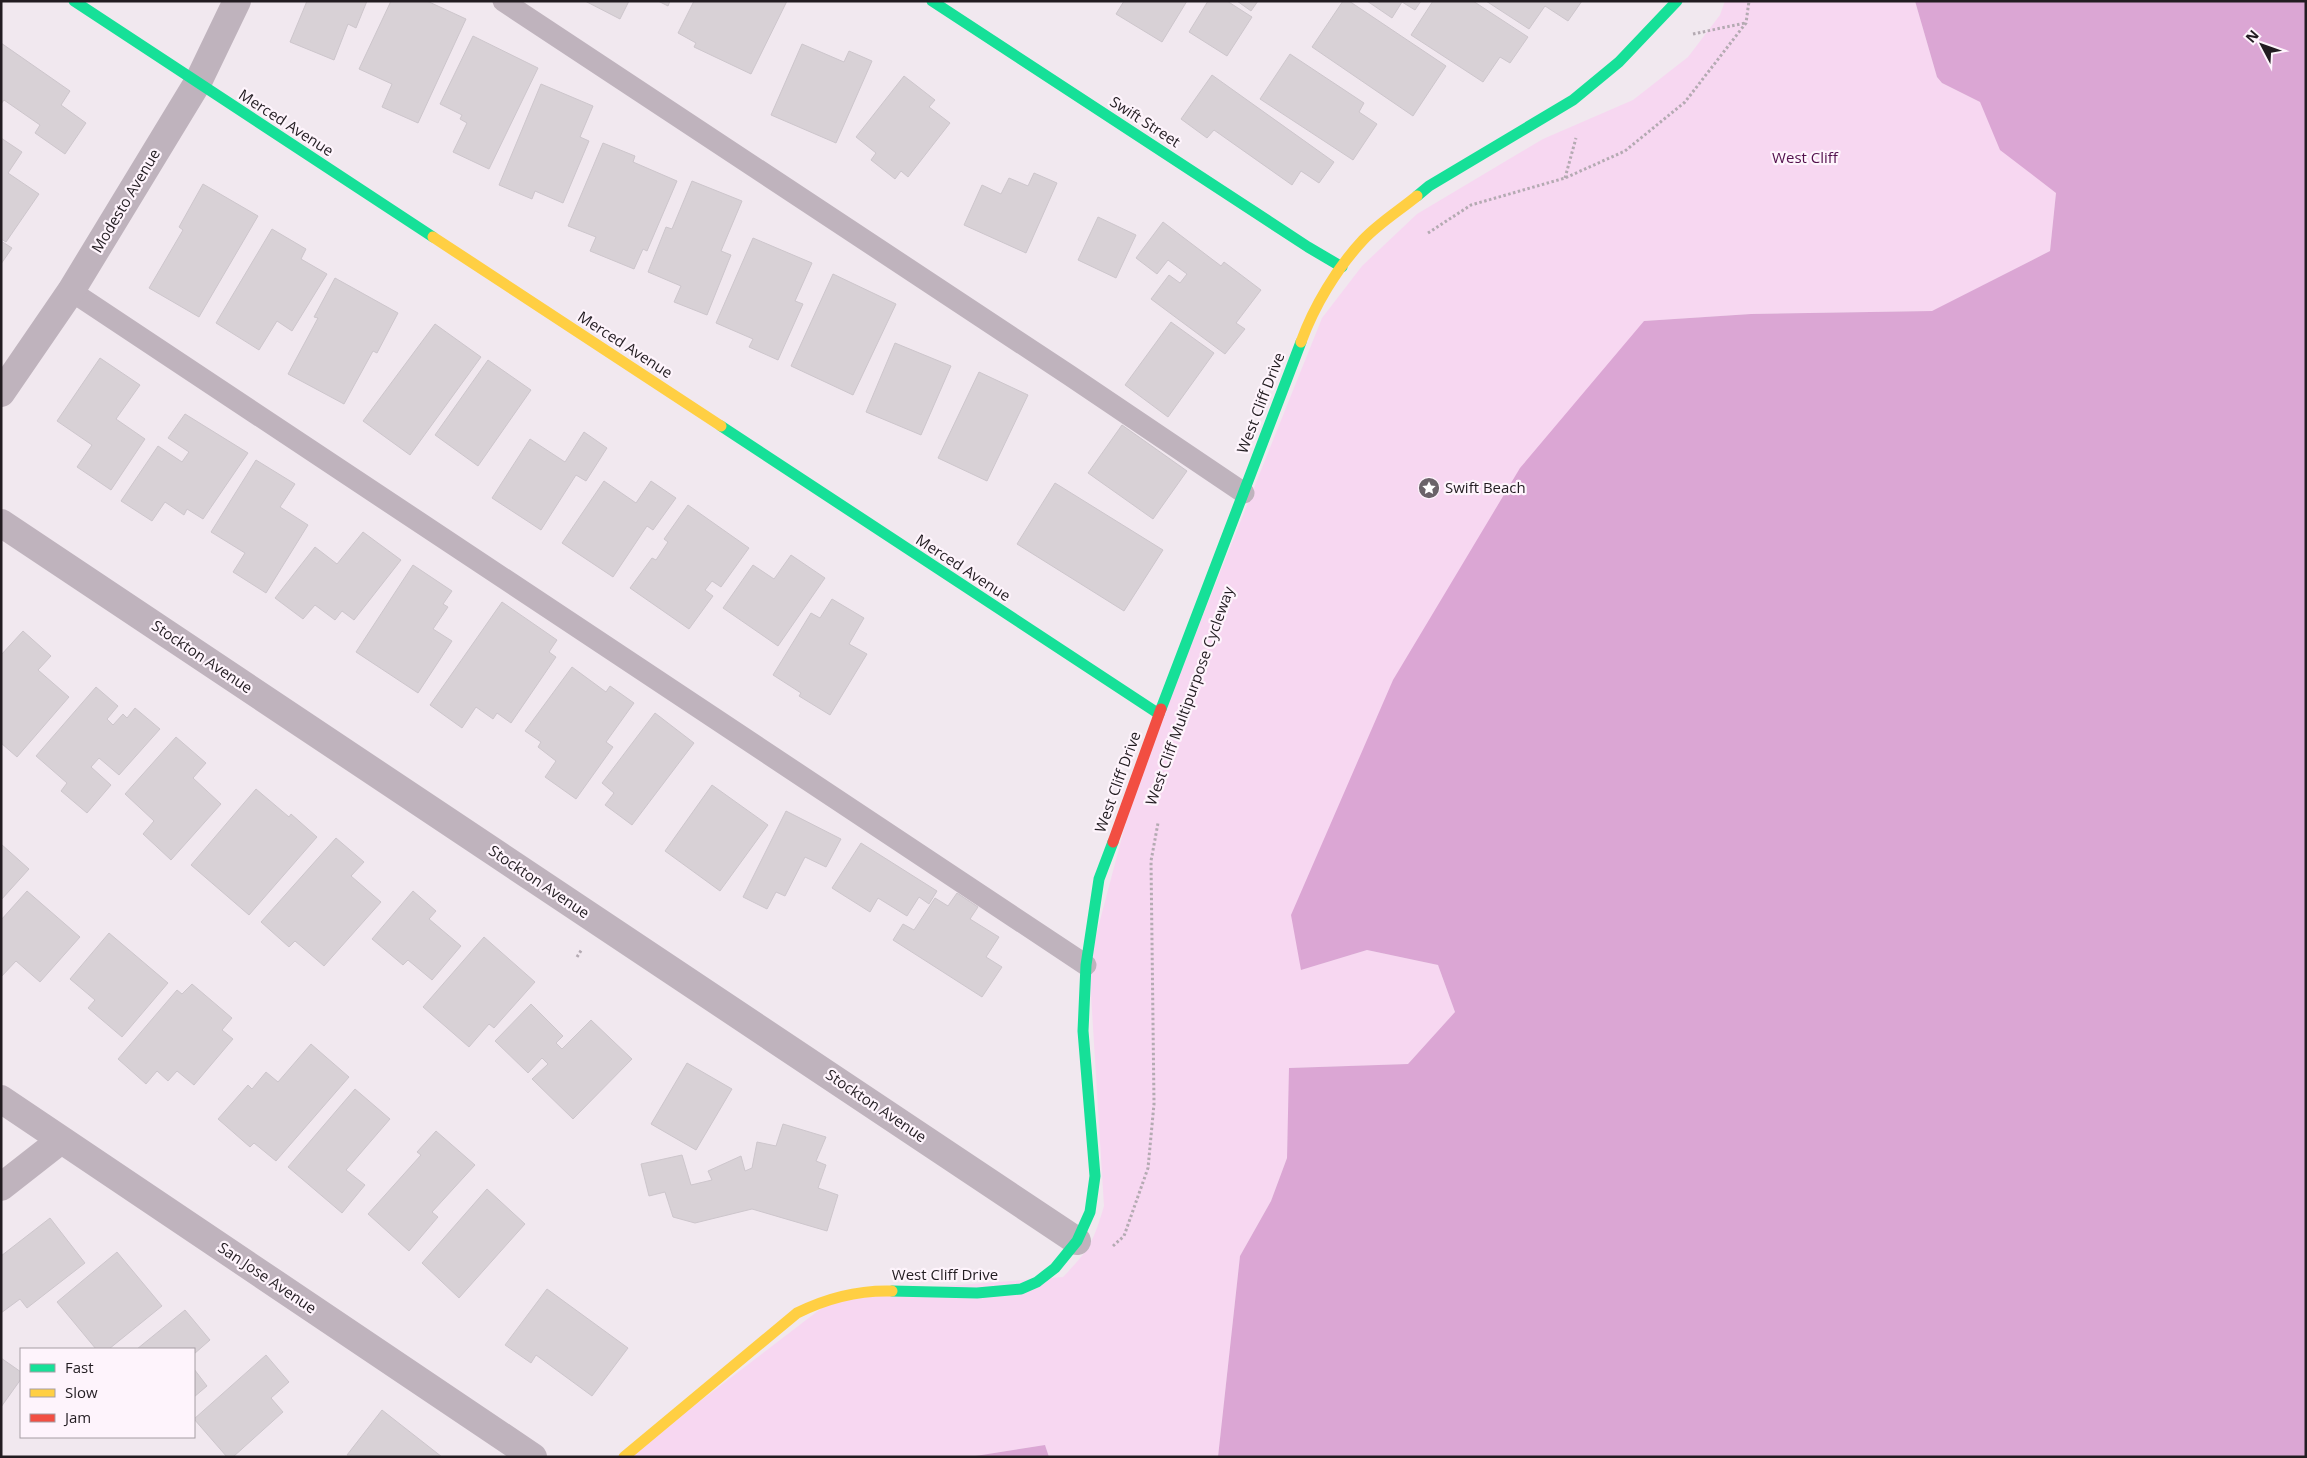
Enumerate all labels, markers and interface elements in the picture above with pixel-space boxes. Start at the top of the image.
north arrow [2237,20,2287,70]
text: N [2241,26,2263,47]
street label: Merced Avenue [235,84,338,160]
street label: Swift Street [1107,91,1184,151]
street label: Modesto Avenue [86,145,164,256]
park label: West Cliff [1772,147,1839,167]
street label: Merced Avenue [574,306,677,382]
street label: West Cliff Drive [1232,349,1288,456]
place icon: Swift Beach [1417,476,1441,500]
place label: Swift Beach [1445,477,1526,497]
street label: Merced Avenue [912,529,1015,605]
street label: West Cliff Multipurpose Cycleway [1140,583,1238,808]
street label: Stockton Avenue [148,615,257,697]
street label: West Cliff Drive [1089,728,1145,835]
street label: Stockton Avenue [485,840,594,922]
street label: Stockton Avenue [822,1064,931,1146]
street label: San Jose Avenue [215,1237,321,1317]
street label: West Cliff Drive [892,1264,998,1284]
legend [20,1348,195,1438]
text: Fast [65,1357,94,1377]
text: Slow [65,1382,98,1402]
text: Jam [63,1407,91,1427]

